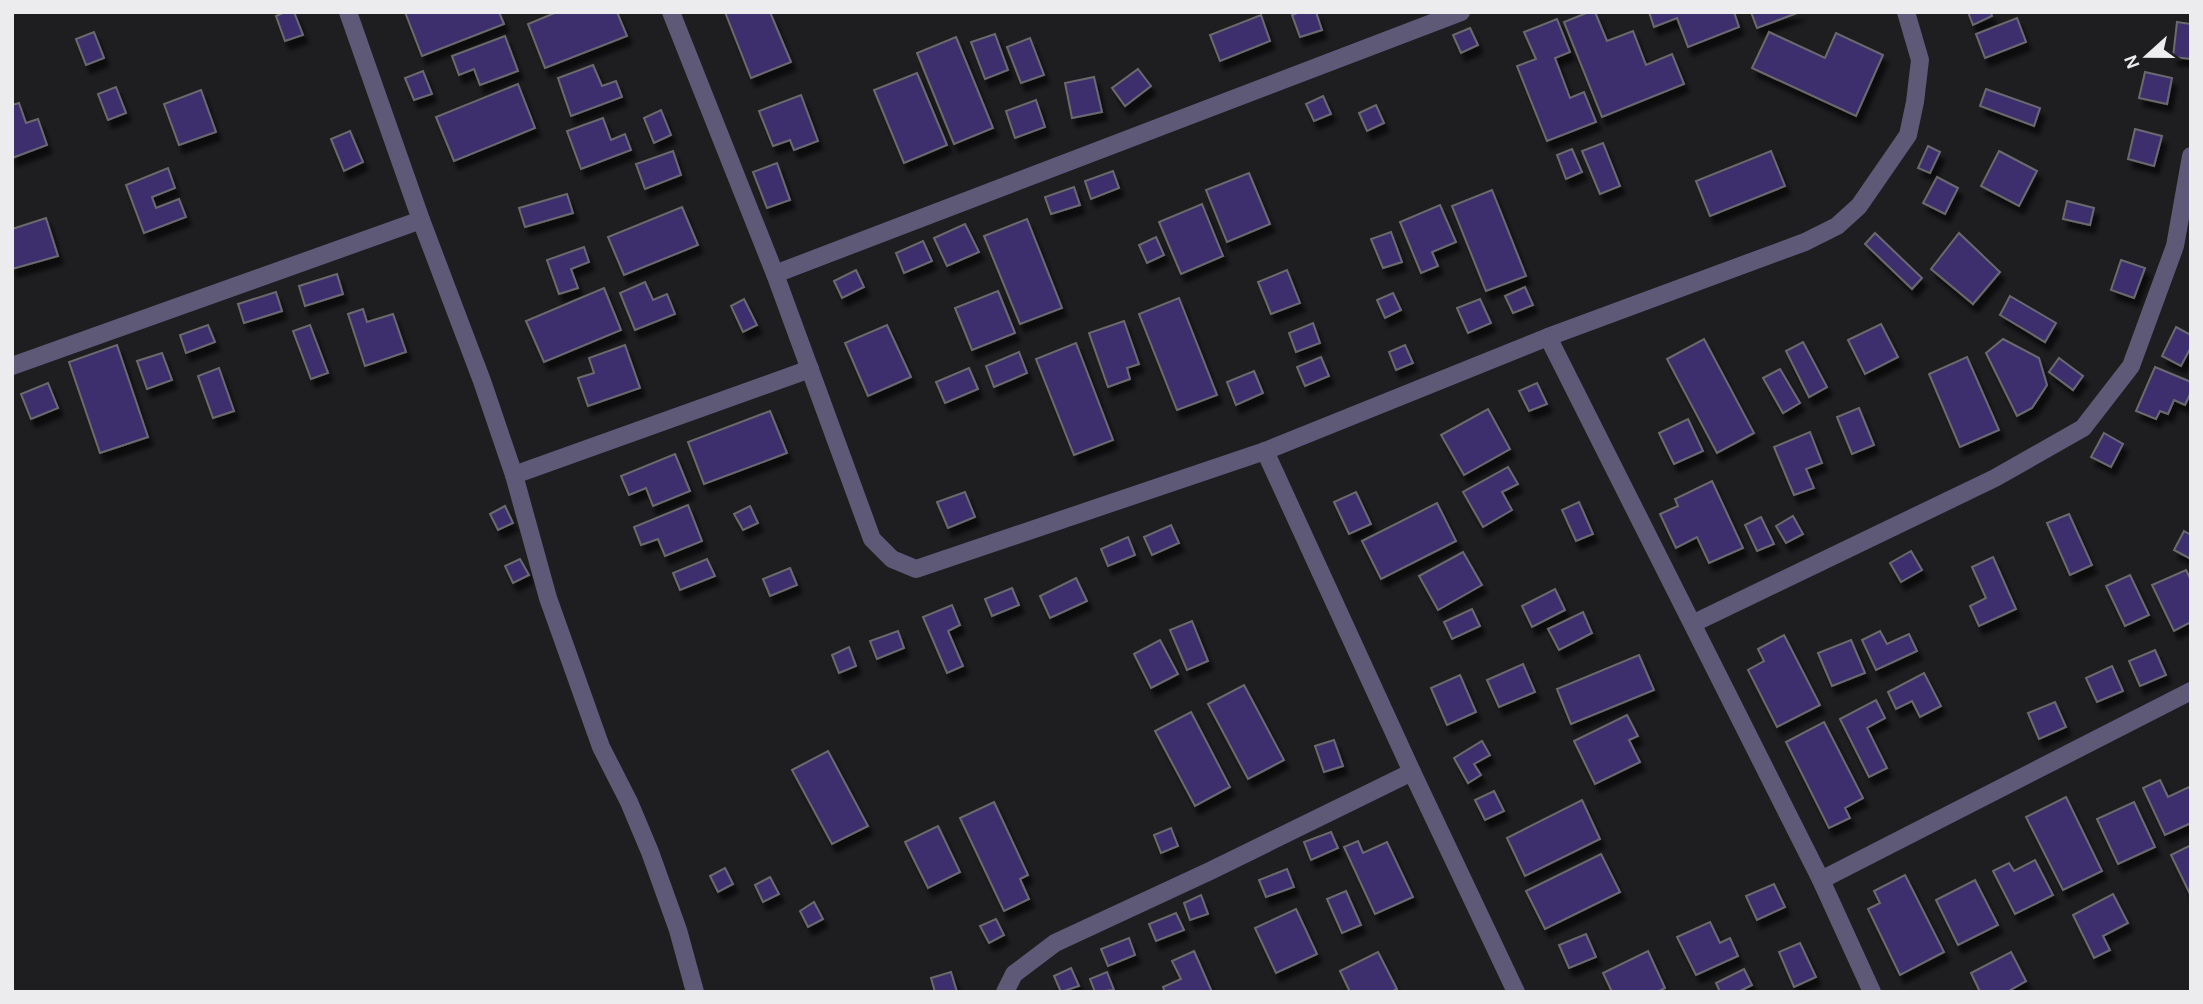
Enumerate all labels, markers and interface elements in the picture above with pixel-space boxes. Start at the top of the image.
north arrow [2112,21,2182,91]
text: N [2119,51,2145,72]

